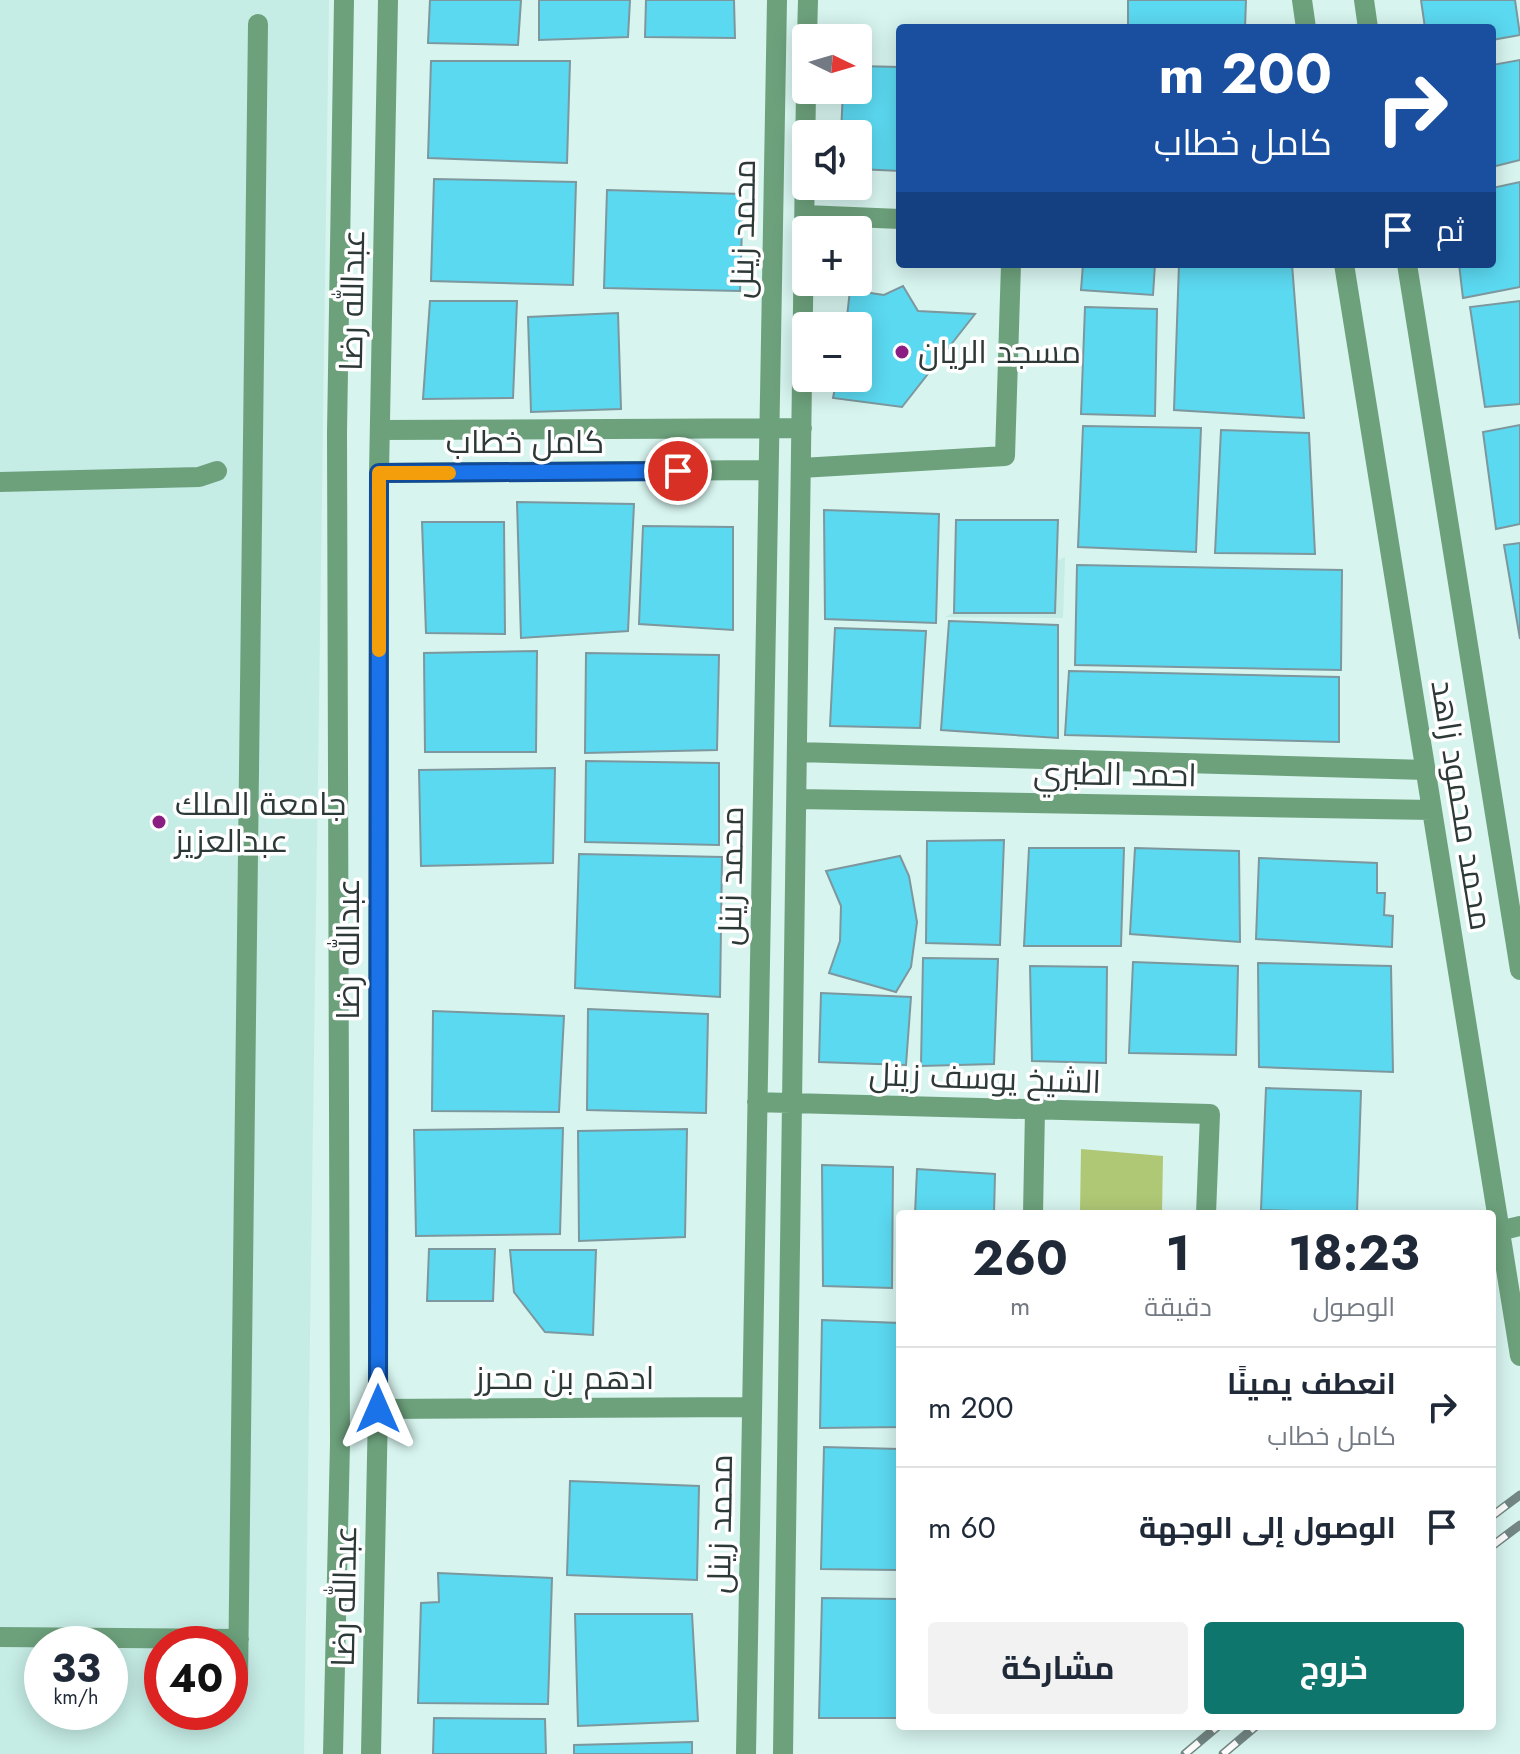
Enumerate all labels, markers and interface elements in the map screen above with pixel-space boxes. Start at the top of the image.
north arrow [792,24,872,104]
map controls [792,24,872,392]
text: 200 m [1158,33,1332,114]
icon: right [1360,56,1464,160]
text: كامل خطاب [1154,116,1332,168]
button: sound [792,120,872,200]
street label: محمد زينل [719,159,767,299]
icon: arrive [1376,208,1420,252]
text: ثم [1436,209,1464,252]
button: + [792,216,872,296]
street label: عبدالله رضا [328,229,376,371]
button: − [792,312,872,392]
place label: مسجد الريان [918,329,1081,375]
marker: مسجد الريان [893,343,911,361]
street label: كامل خطاب [446,419,604,465]
pin [644,437,712,505]
icon: arrive [656,449,700,493]
street label: محمد محمود زاهد [1420,677,1504,933]
street label: احمد الطبري [1033,750,1197,800]
place label: جامعة الملك عبدالعزيز [173,781,346,864]
street label: محمد زينل [707,806,755,946]
marker: جامعة الملك عبدالعزيز [150,813,168,831]
street label: عبدالله رضا [325,878,371,1020]
street label: الشيخ يوسف زينل [868,1051,1102,1105]
text: 1 [1166,1219,1190,1288]
text: 18:23 [1288,1219,1420,1288]
text: 260 [972,1224,1068,1293]
text: m [1010,1287,1030,1325]
text: دقيقة [1144,1288,1212,1326]
text: الوصول [1313,1288,1395,1326]
street label: ادهم بن محرز [474,1355,654,1401]
text: انعطف يمينًا [1227,1362,1396,1405]
position arrow [336,1367,420,1451]
icon: right [1420,1385,1464,1429]
text: 200 m [928,1386,1013,1429]
text: كامل خطاب [1267,1417,1396,1455]
street label: محمد زينل [696,1454,744,1594]
icon: arrive [1420,1505,1464,1549]
text: 60 m [928,1506,996,1549]
text: الوصول إلى الوجهة [1139,1506,1396,1549]
street label: عبدالله رضا [320,1525,368,1667]
button: مشاركة [928,1622,1188,1714]
button: خروج [1204,1622,1464,1714]
speed limit sign: 40 [144,1626,248,1730]
text: 33 [51,1639,101,1697]
text: km/h [53,1683,99,1712]

